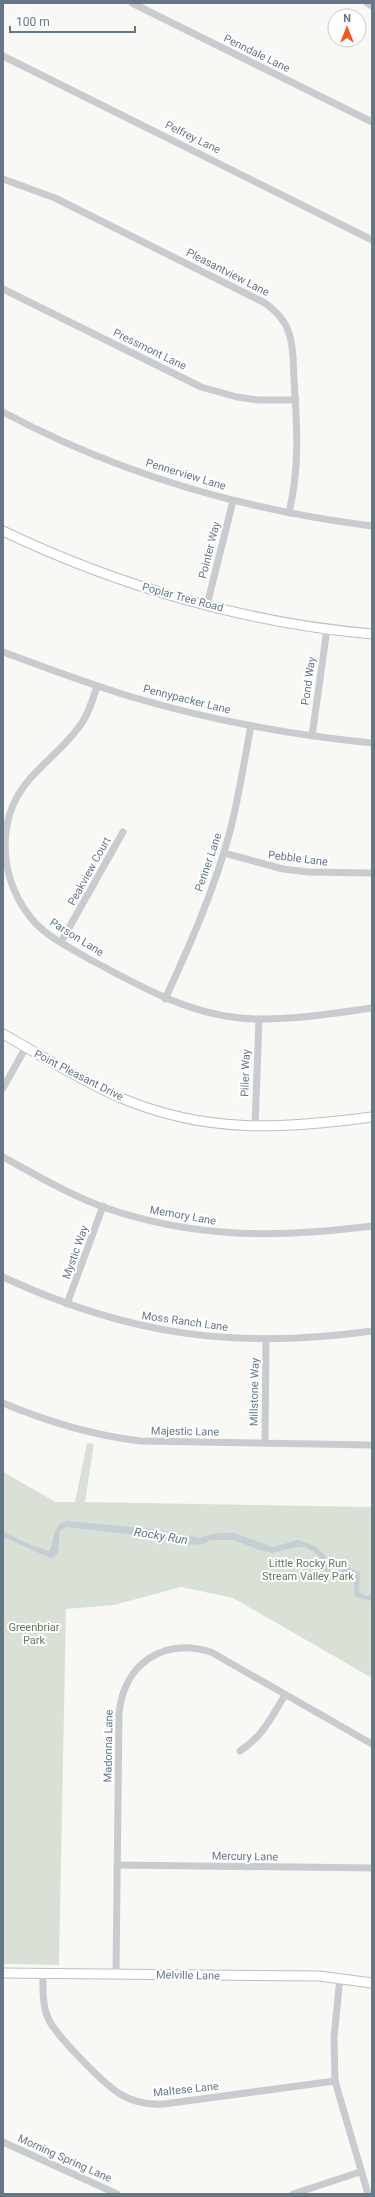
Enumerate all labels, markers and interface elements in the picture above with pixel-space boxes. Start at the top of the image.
scale bar [10,8,135,34]
north arrow [327,8,367,48]
text: N [343,12,351,25]
text: 100 m [16,15,50,29]
street label: Penndale Lane [222,32,292,75]
street label: Pelfrey Lane [163,118,223,157]
street label: Pleasantview Lane [184,246,272,299]
street label: Pressmont Lane [111,326,189,373]
street label: Pennerview Lane [144,456,228,493]
street label: Pointer Way [196,519,223,580]
street label: Poplar Tree Road [141,580,225,615]
street label: Pond Way [299,655,318,706]
street label: Pennypacker Lane [142,682,232,717]
street label: Penner Lane [192,831,225,893]
street label: Peakview Court [65,834,114,908]
street label: Pebble Lane [267,848,329,869]
street label: Parson Lane [47,916,106,959]
street label: Point Pleasant Drive [32,1047,126,1104]
street label: Piller Way [238,1048,253,1097]
street label: Memory Lane [149,1203,217,1228]
street label: Mystic Way [60,1223,91,1281]
street label: Moss Ranch Lane [141,1309,229,1334]
street label: Millstone Way [247,1357,262,1426]
street label: Majestic Lane [151,1424,219,1439]
water label: Rocky Run [133,1525,189,1547]
park label: Little Rocky Run Stream Valley Park [262,1557,354,1583]
park label: Greenbriar Park [8,1621,60,1647]
street label: Madonna Lane [101,1709,116,1782]
street label: Mercury Lane [212,1849,278,1864]
street label: Melville Lane [156,1968,220,1983]
street label: Maltese Lane [153,2080,220,2099]
street label: Morning Spring Lane [16,2132,114,2185]

